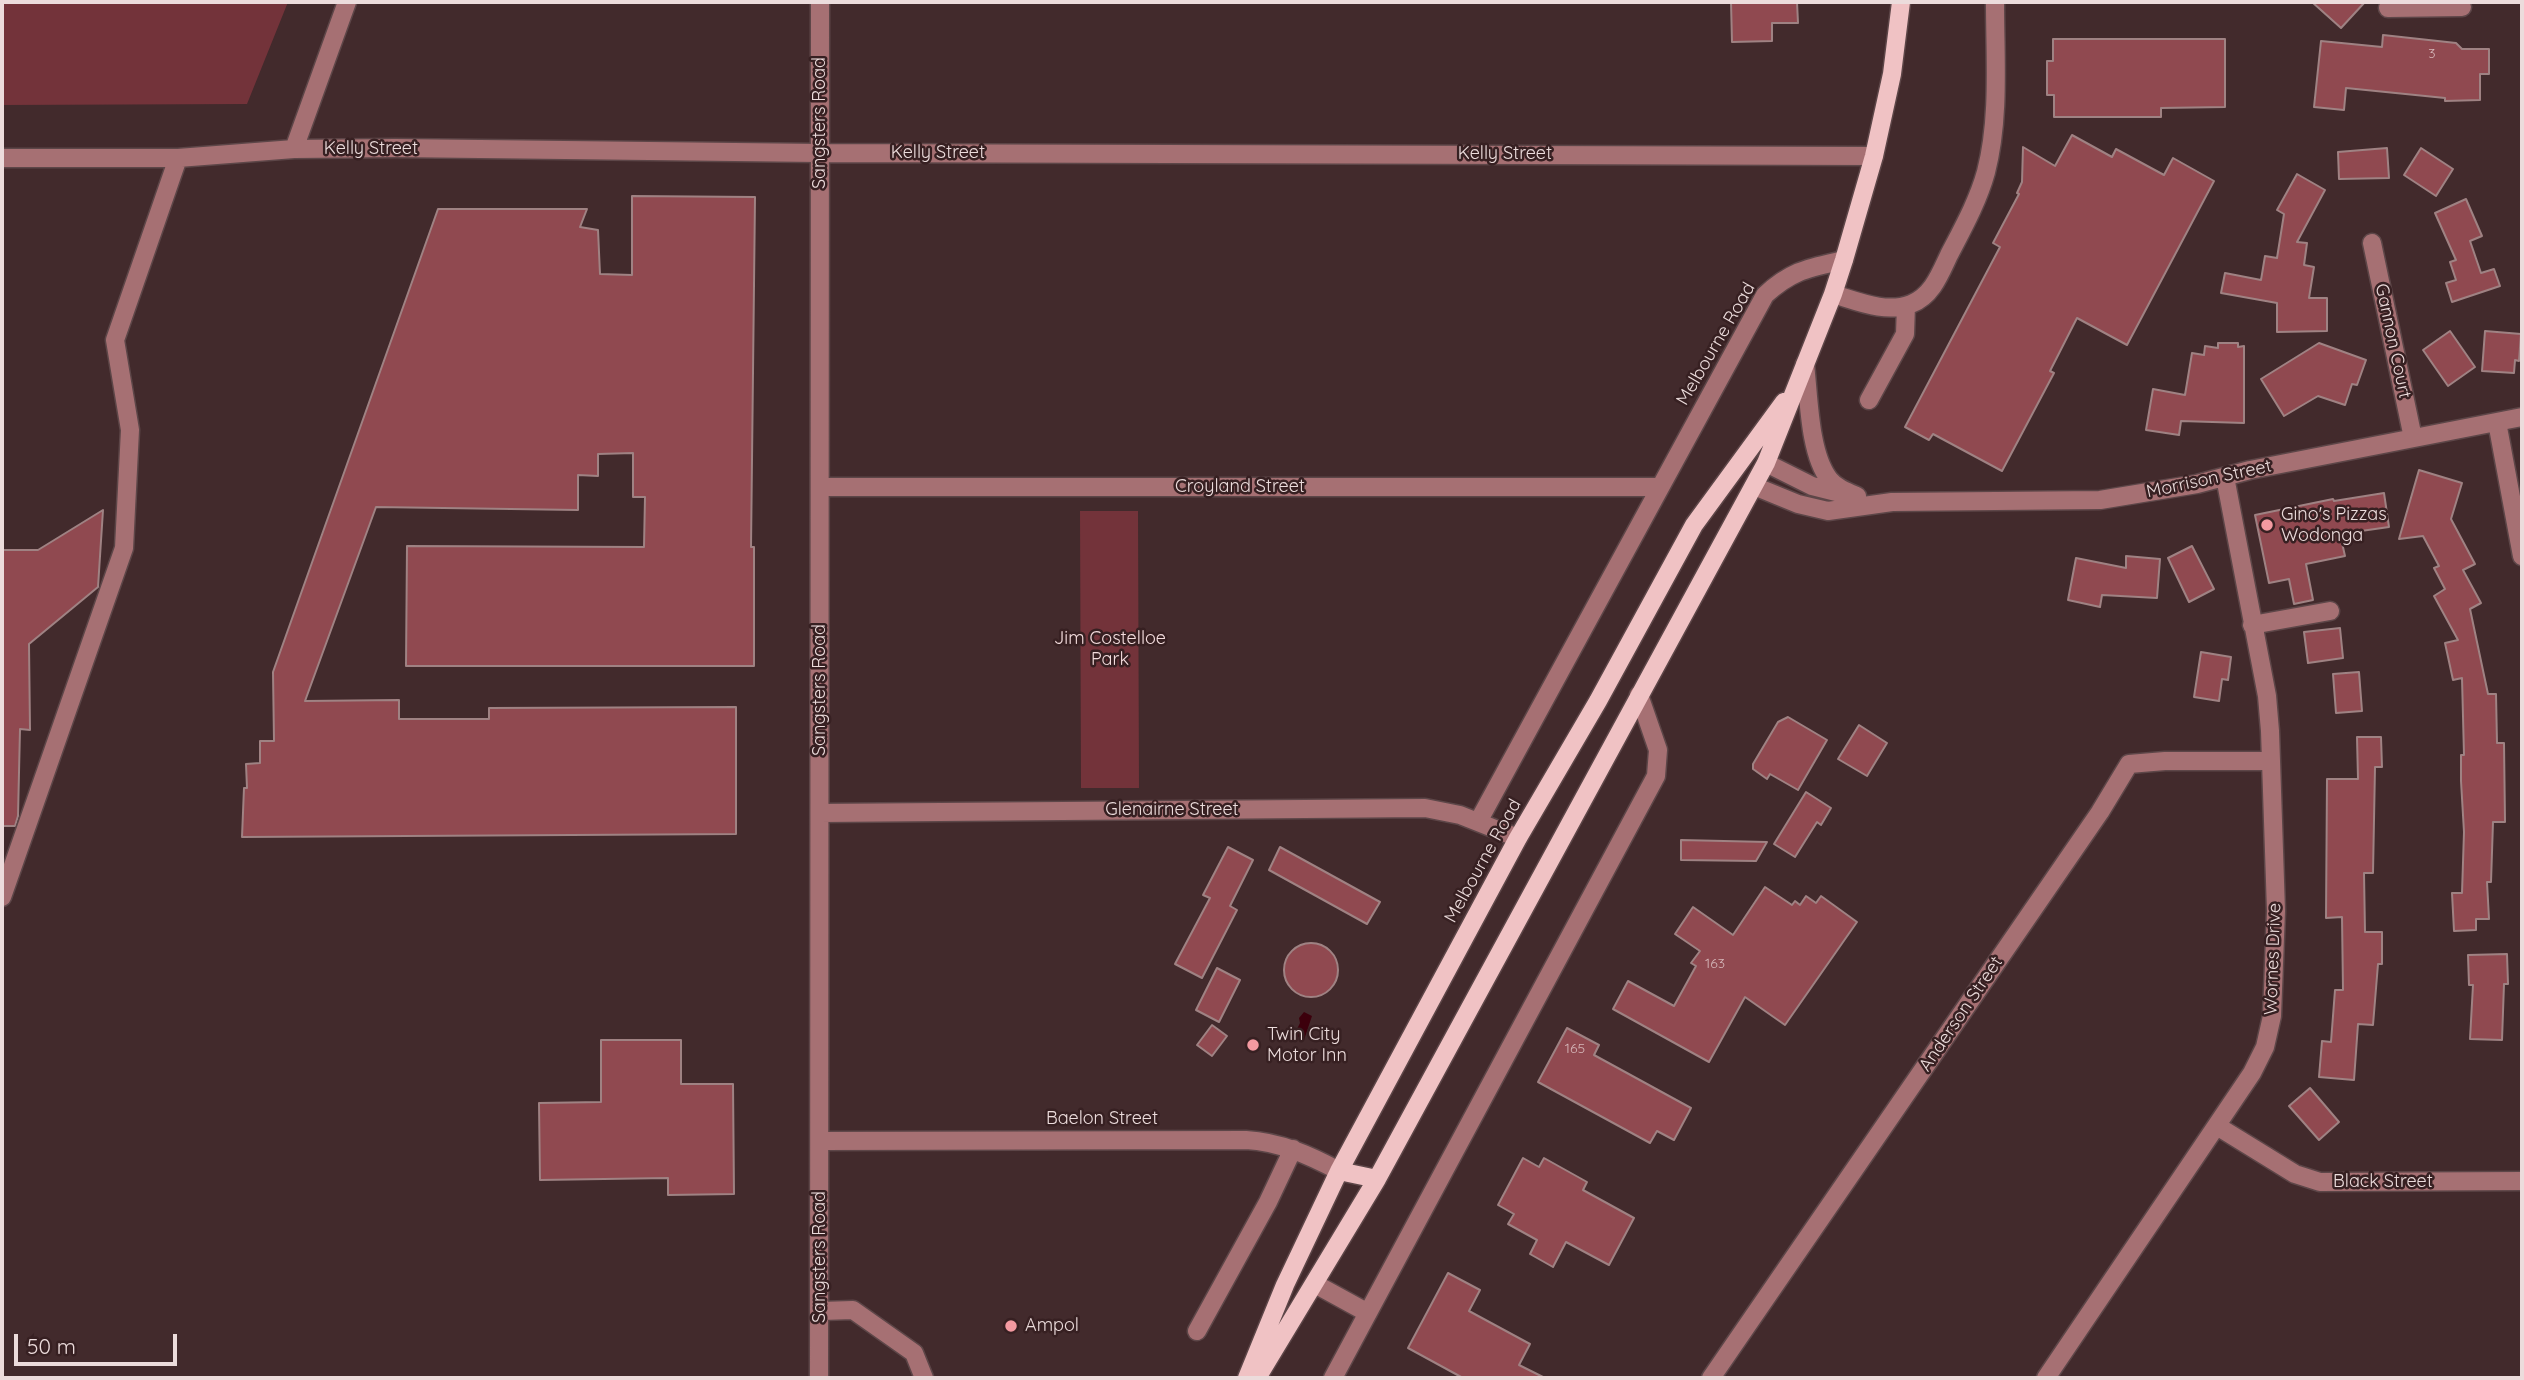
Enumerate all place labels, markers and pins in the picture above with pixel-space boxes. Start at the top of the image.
place label: Gino's Pizzas Wodonga [2281,504,2387,546]
marker: Gino's Pizzas Wodonga [2259,517,2275,533]
place label: Twin City Motor Inn [1267,1024,1347,1066]
marker: Twin City Motor Inn [1245,1037,1261,1053]
place label: Ampol [1025,1315,1079,1337]
marker: Ampol [1003,1318,1019,1334]

